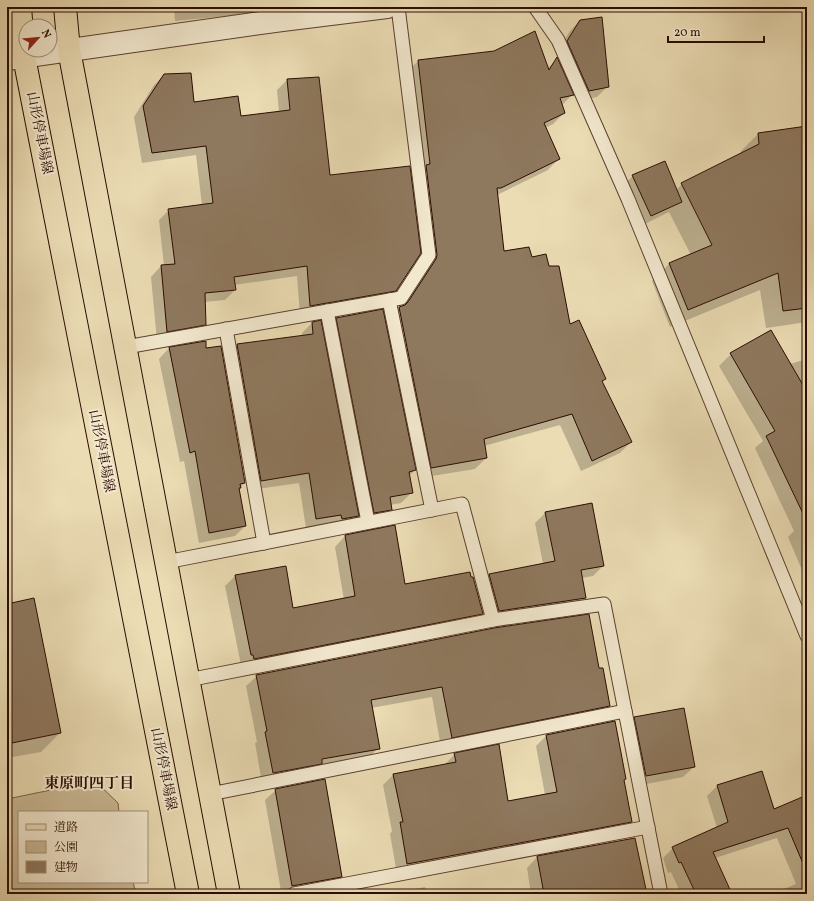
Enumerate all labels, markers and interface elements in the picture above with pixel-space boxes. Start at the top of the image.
north arrow [18,18,58,58]
scale bar [668,18,764,44]
text: 20 m [674,25,701,41]
text: N [37,27,54,41]
street label: 山形停車場線 [22,90,56,176]
street label: 山形停車場線 [84,408,118,494]
street label: 山形停車場線 [146,726,180,812]
district label: 東原町四丁目 [44,774,134,795]
legend [18,811,148,883]
text: 道路 [54,820,78,836]
text: 公園 [54,840,78,856]
text: 建物 [54,860,78,876]

